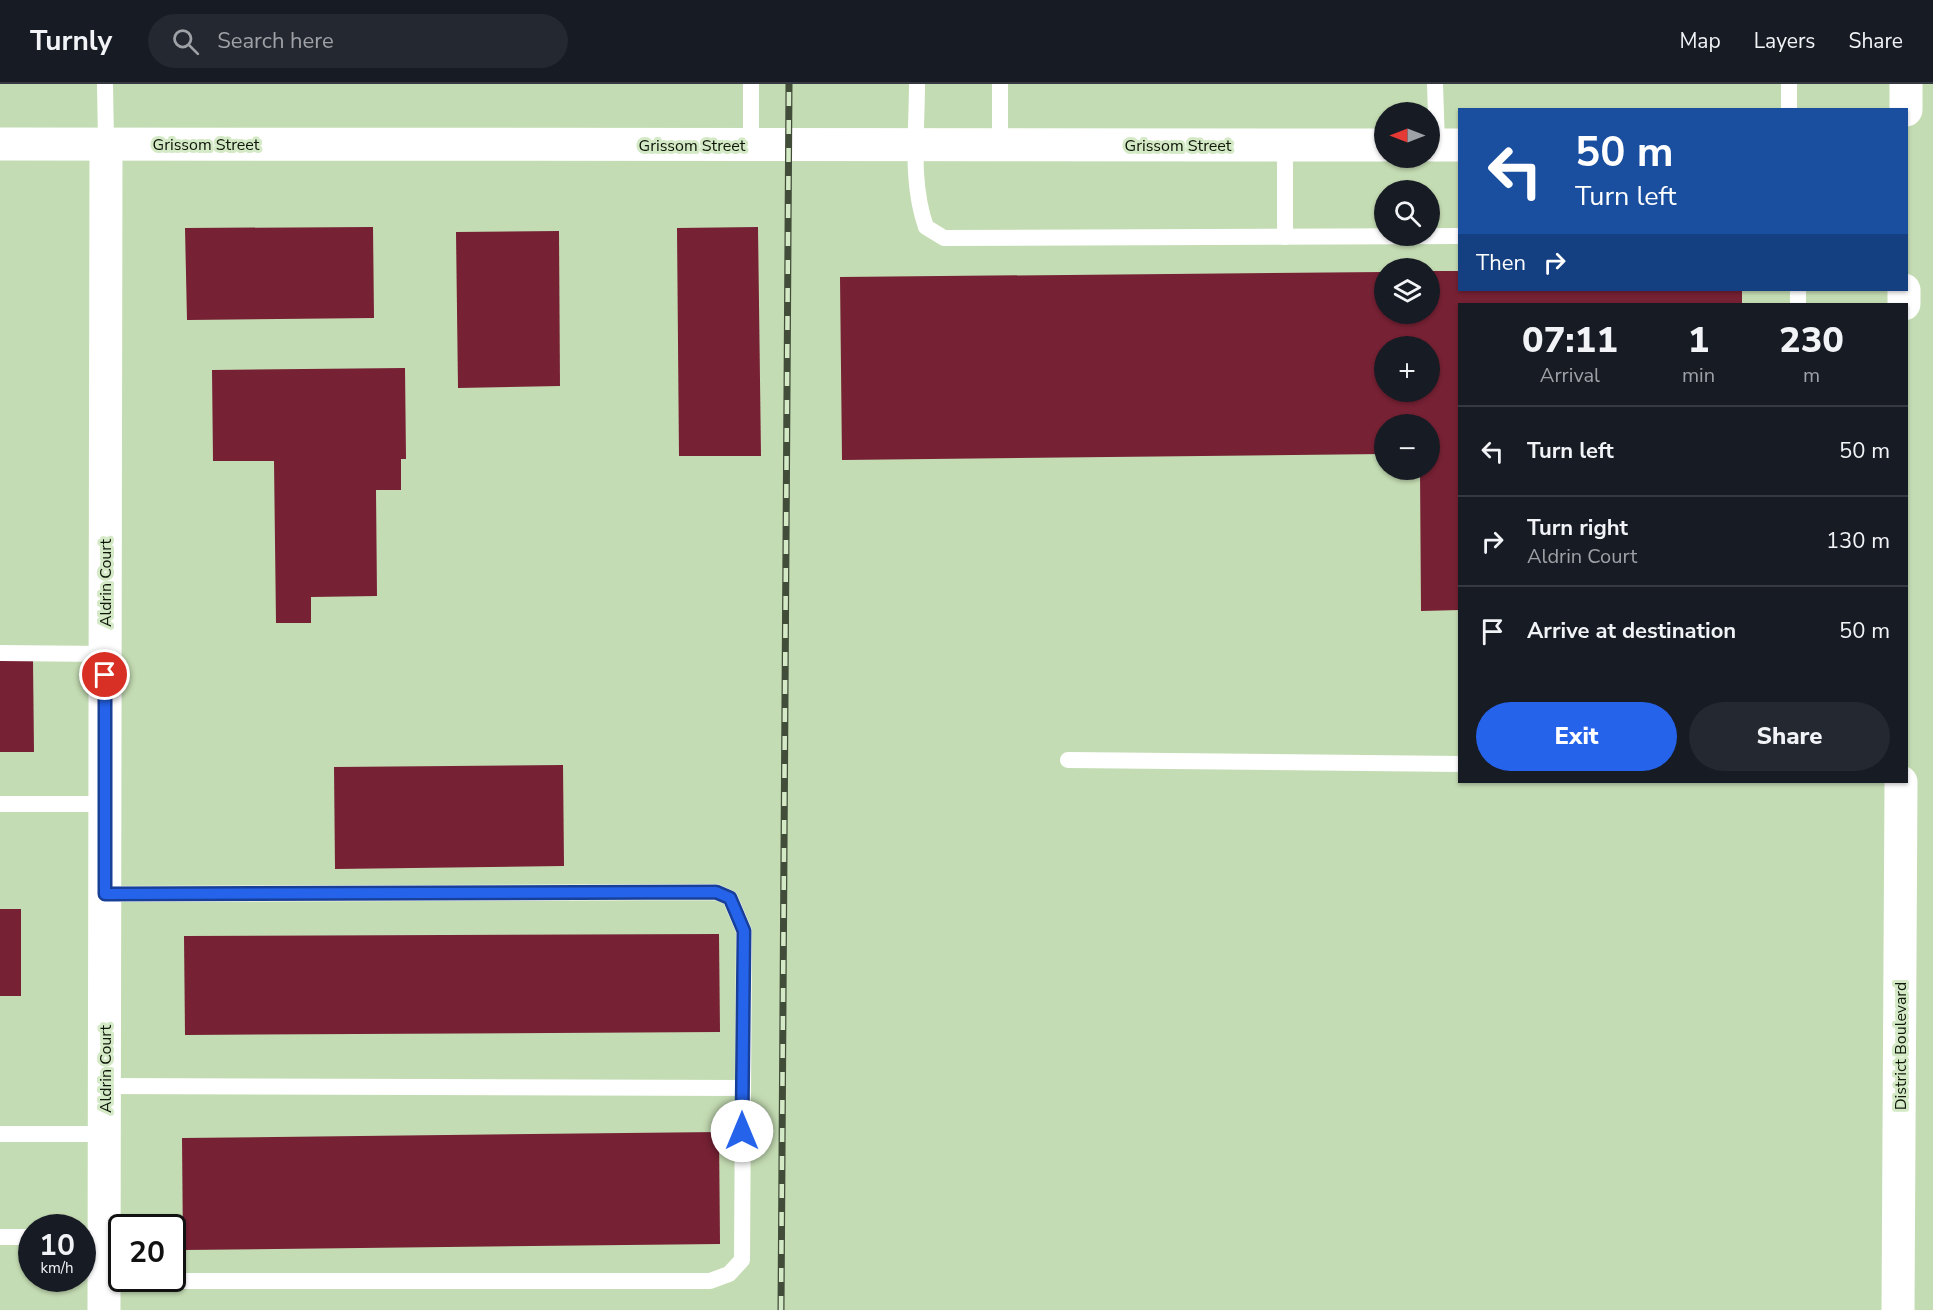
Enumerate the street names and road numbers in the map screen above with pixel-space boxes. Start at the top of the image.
street label: Grissom Street [153,134,260,156]
street label: Grissom Street [639,135,746,157]
street label: Grissom Street [1125,135,1232,157]
street label: Aldrin Court [95,539,117,627]
street label: District Boulevard [1890,982,1912,1110]
street label: Aldrin Court [95,1025,117,1113]

